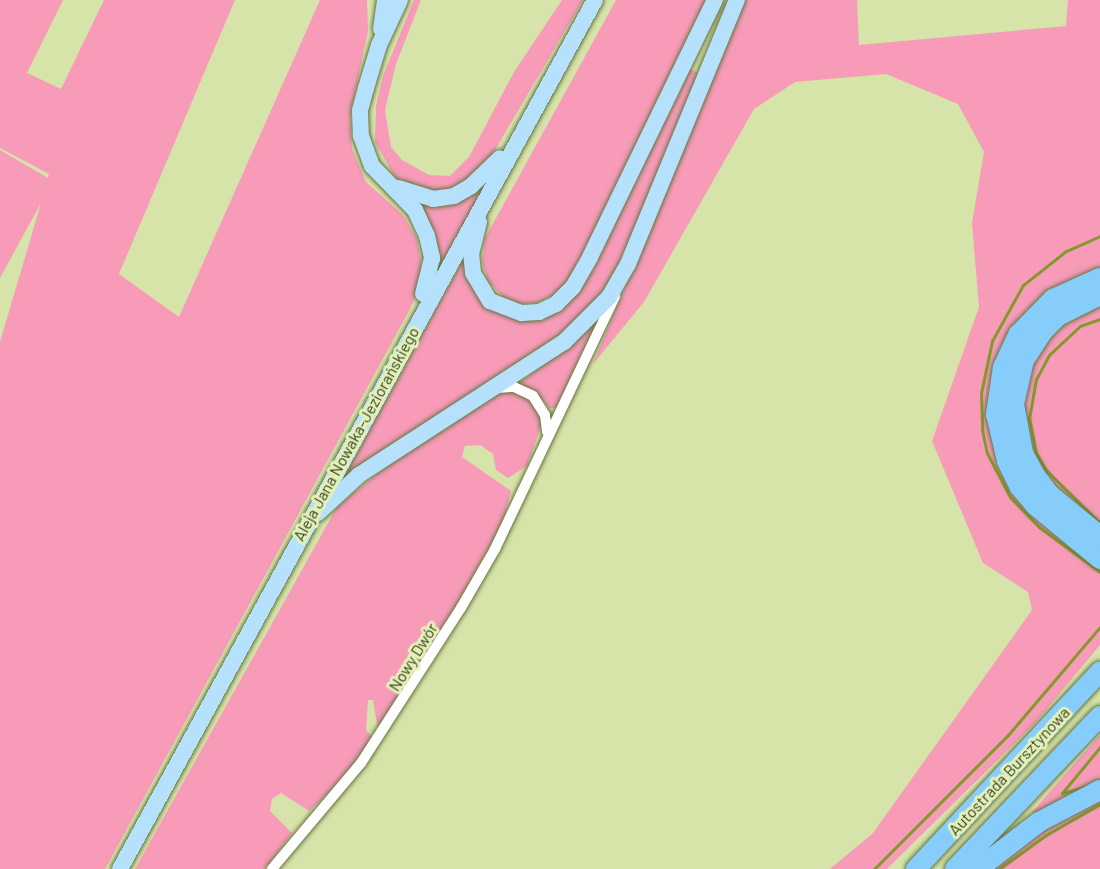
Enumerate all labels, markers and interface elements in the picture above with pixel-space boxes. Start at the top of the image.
street label: Aleja Jana Nowaka-Jeziorańskiego [289,324,423,544]
street label: Nowy Dwór [385,619,441,695]
street label: Autostrada Bursztynowa [944,703,1074,839]

